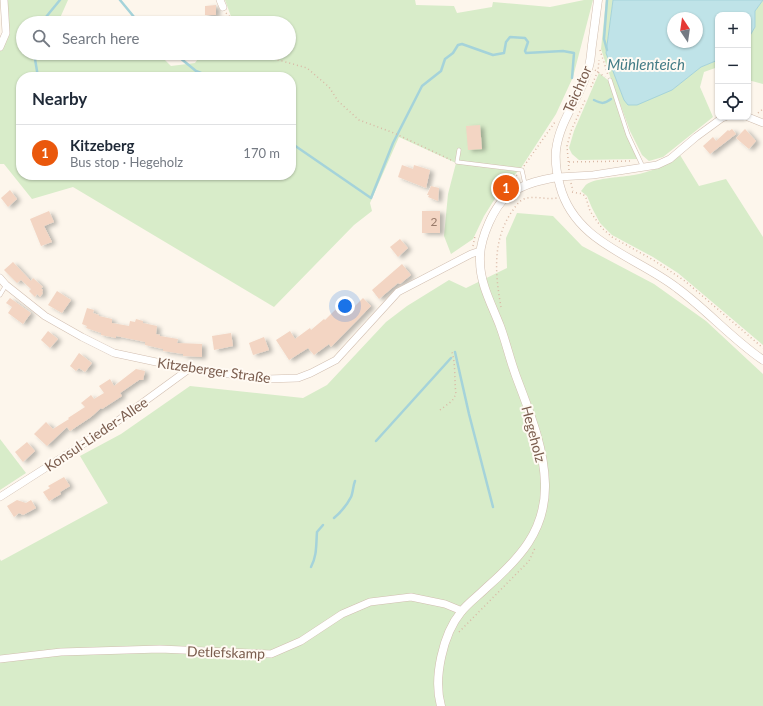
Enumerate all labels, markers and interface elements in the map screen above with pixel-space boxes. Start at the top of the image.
north arrow [667,12,703,48]
map controls [715,12,751,120]
button: + [715,12,751,48]
search box [16,16,296,60]
icon: search [30,27,52,49]
text: Search here [62,29,139,47]
button: − [715,48,751,84]
water label: Mühlenteich [607,55,685,73]
street label: Teichtor [559,63,595,115]
button: locate [715,84,751,120]
text: Nearby [32,88,87,109]
text: Kitzeberg [70,136,134,154]
text: 1 [41,145,49,161]
text: 170 m [243,145,280,161]
text: Bus stop · Hegeholz [70,154,183,170]
pin: 1 [493,173,519,203]
house number: 2 [431,214,438,229]
your location [335,296,355,316]
street label: Kitzeberger Straße [156,354,272,386]
street label: Konsul-Lieder-Allee [41,393,151,475]
street label: Hegeholz [518,404,550,464]
street label: Detlefskamp [187,642,265,662]

